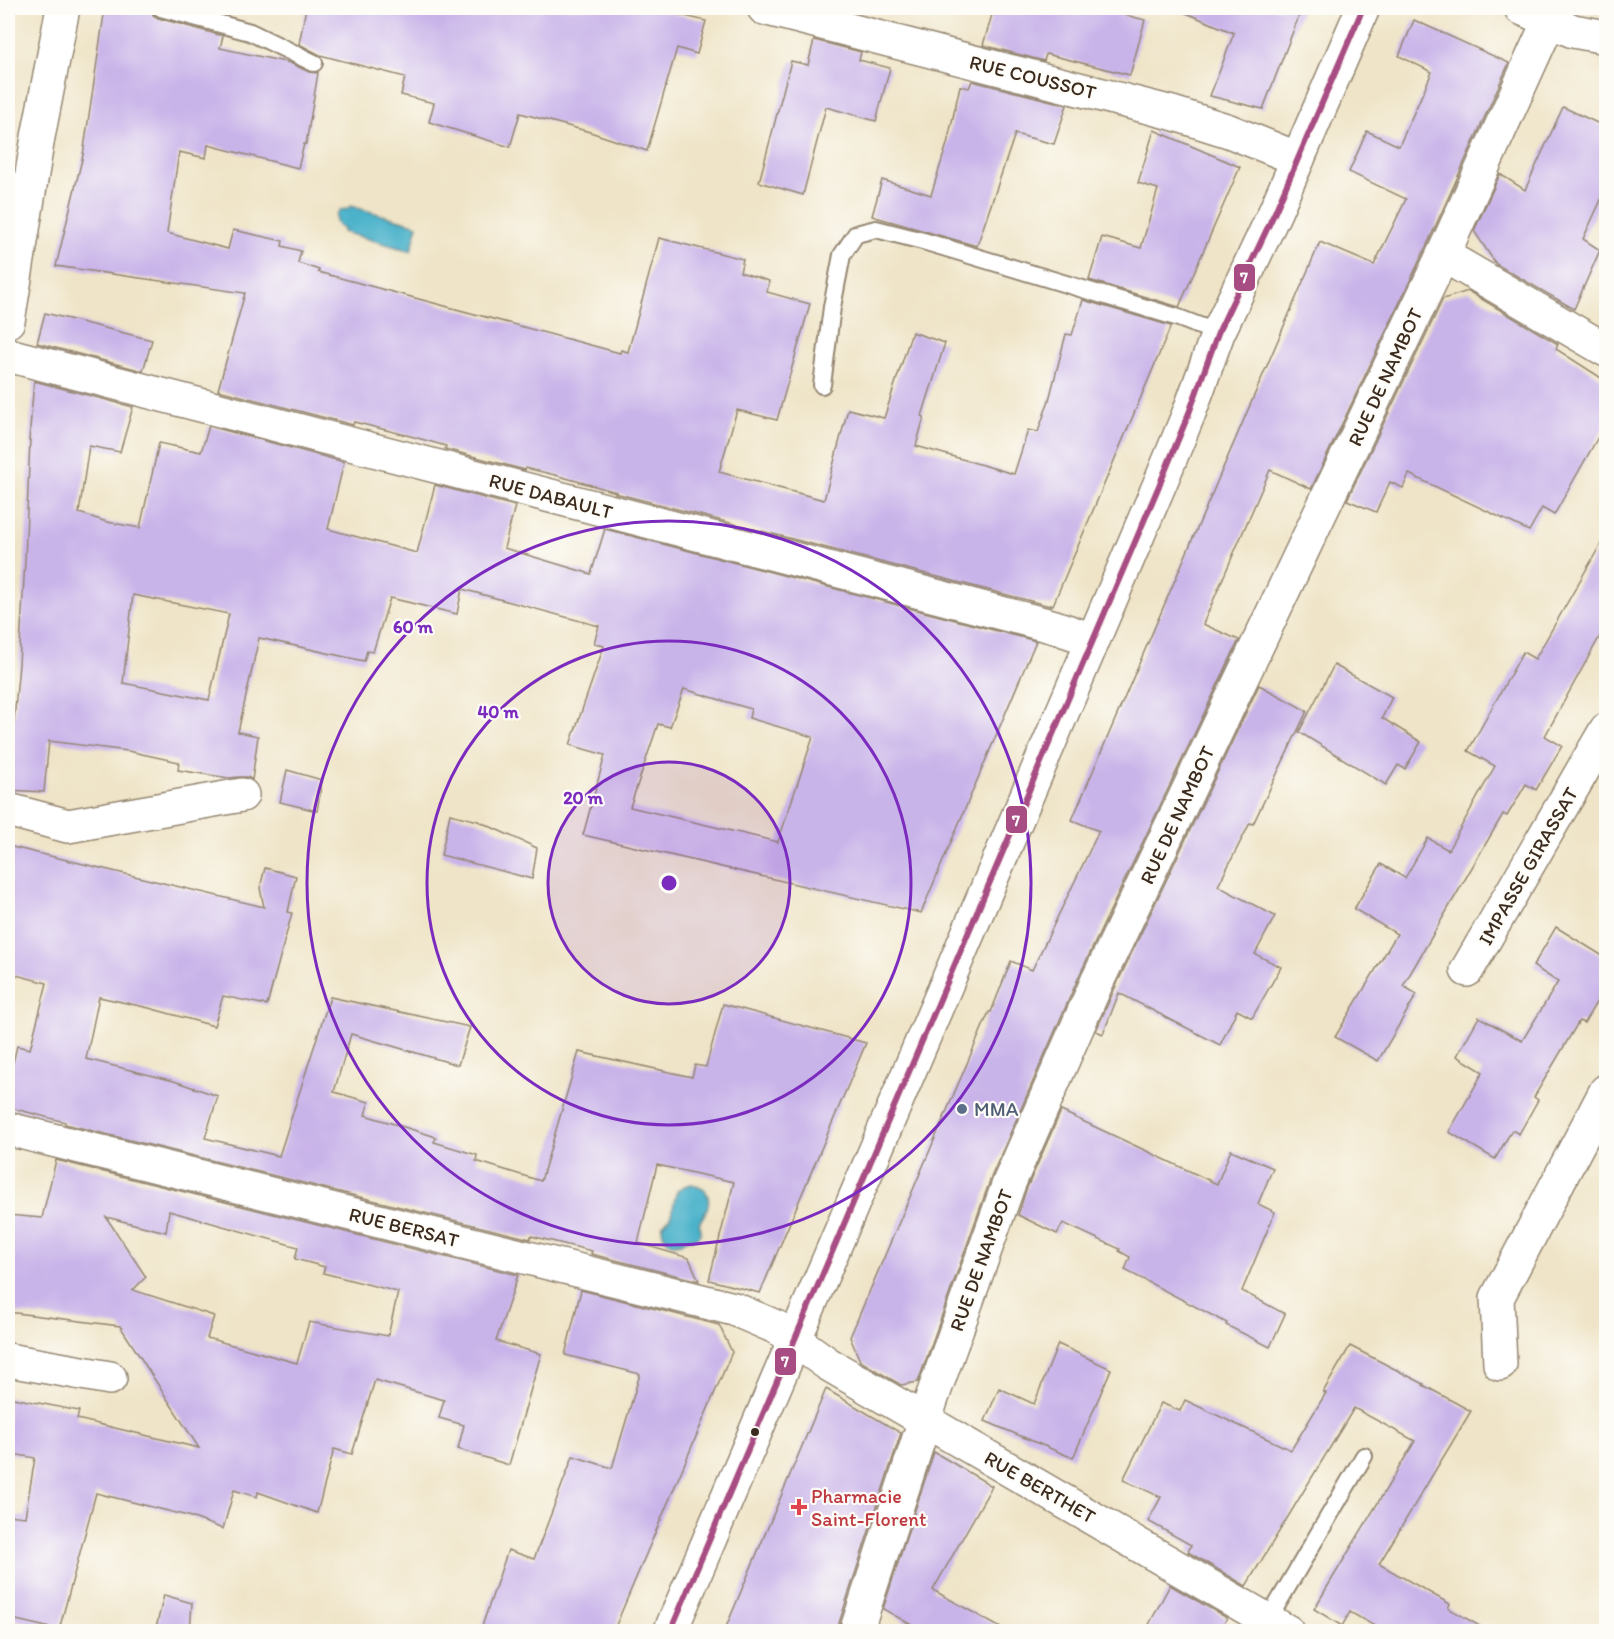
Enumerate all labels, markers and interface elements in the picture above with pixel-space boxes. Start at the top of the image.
street label: RUE COUSSOT [967,50,1099,104]
line badge: 7 [1233,263,1256,292]
text: 7 [1239,268,1248,287]
street label: RUE DE NAMBOT [1343,304,1427,450]
street label: RUE DABAULT [487,468,615,524]
text: 60 m [393,616,434,638]
text: 40 m [477,701,519,723]
street label: RUE DE NAMBOT [1135,742,1219,888]
street label: IMPASSE GIRASSAT [1473,783,1583,949]
text: 20 m [563,787,604,809]
line badge: 7 [1005,805,1028,834]
text: 7 [1011,811,1020,830]
centre of rings [659,873,679,893]
place label: MMA [974,1097,1019,1121]
marker: MMA [955,1102,969,1116]
street label: RUE DE NAMBOT [944,1186,1018,1334]
street label: RUE BERSAT [347,1202,461,1252]
line badge: 7 [774,1347,797,1376]
text: 7 [780,1352,789,1371]
unlabelled marker [749,1426,761,1438]
street label: RUE BERTHET [980,1446,1100,1528]
place label: Pharmacie Saint-Florent [811,1484,926,1531]
marker: Pharmacie Saint-Florent [792,1500,806,1514]

